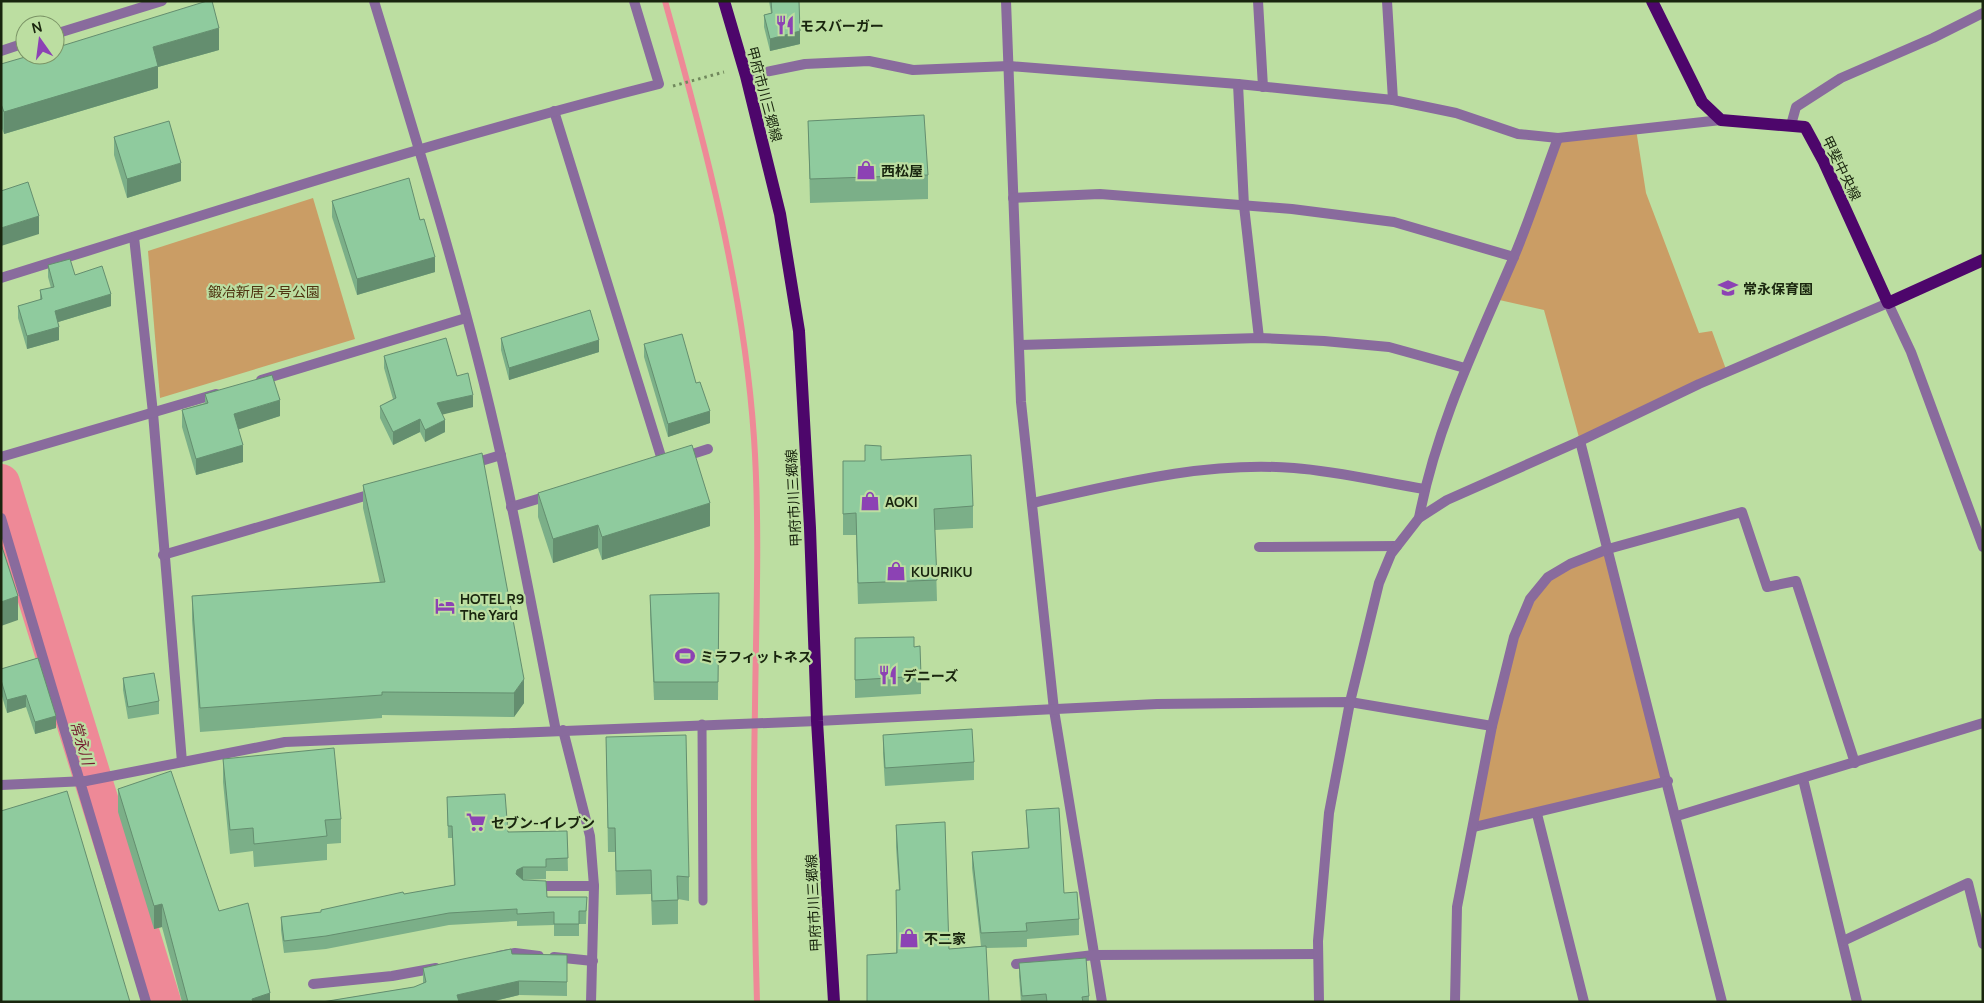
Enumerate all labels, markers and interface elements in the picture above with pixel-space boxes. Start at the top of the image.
restaurant icon: モスバーガー [774,14,796,36]
north arrow [15,15,65,65]
text: N [30,16,44,37]
place label: モスバーガー [800,16,884,35]
street label: 甲府市川三郷線 [743,44,787,144]
street label: 甲斐中央線 [1818,132,1866,204]
shop icon: 西松屋 [855,159,877,181]
place label: 西松屋 [881,161,923,180]
school or university icon: 常永保育園 [1717,277,1739,299]
place label: 常永保育園 [1743,279,1813,298]
park label: 鍛冶新居２号公園 [208,282,320,301]
street label: 甲府市川三郷線 [781,449,805,547]
shop icon: AOKI [859,490,881,512]
place label: AOKI [885,492,918,511]
shop icon: KUURIKU [885,560,907,582]
place label: KUURIKU [911,562,973,581]
place label: HOTEL R9 The Yard [460,589,525,624]
hotel icon: HOTEL R9 The Yard [434,595,456,617]
sports icon: ミラフィットネス [674,645,696,667]
place label: ミラフィットネス [700,647,812,666]
restaurant icon: デニーズ [877,664,899,686]
place label: デニーズ [903,666,958,685]
water label: 常永川 [65,718,99,769]
supermarket icon: セブン-イレブン [465,811,487,833]
place label: セブン-イレブン [491,813,595,832]
street label: 甲府市川三郷線 [801,854,825,952]
shop icon: 不二家 [898,927,920,949]
place label: 不二家 [924,929,966,948]

